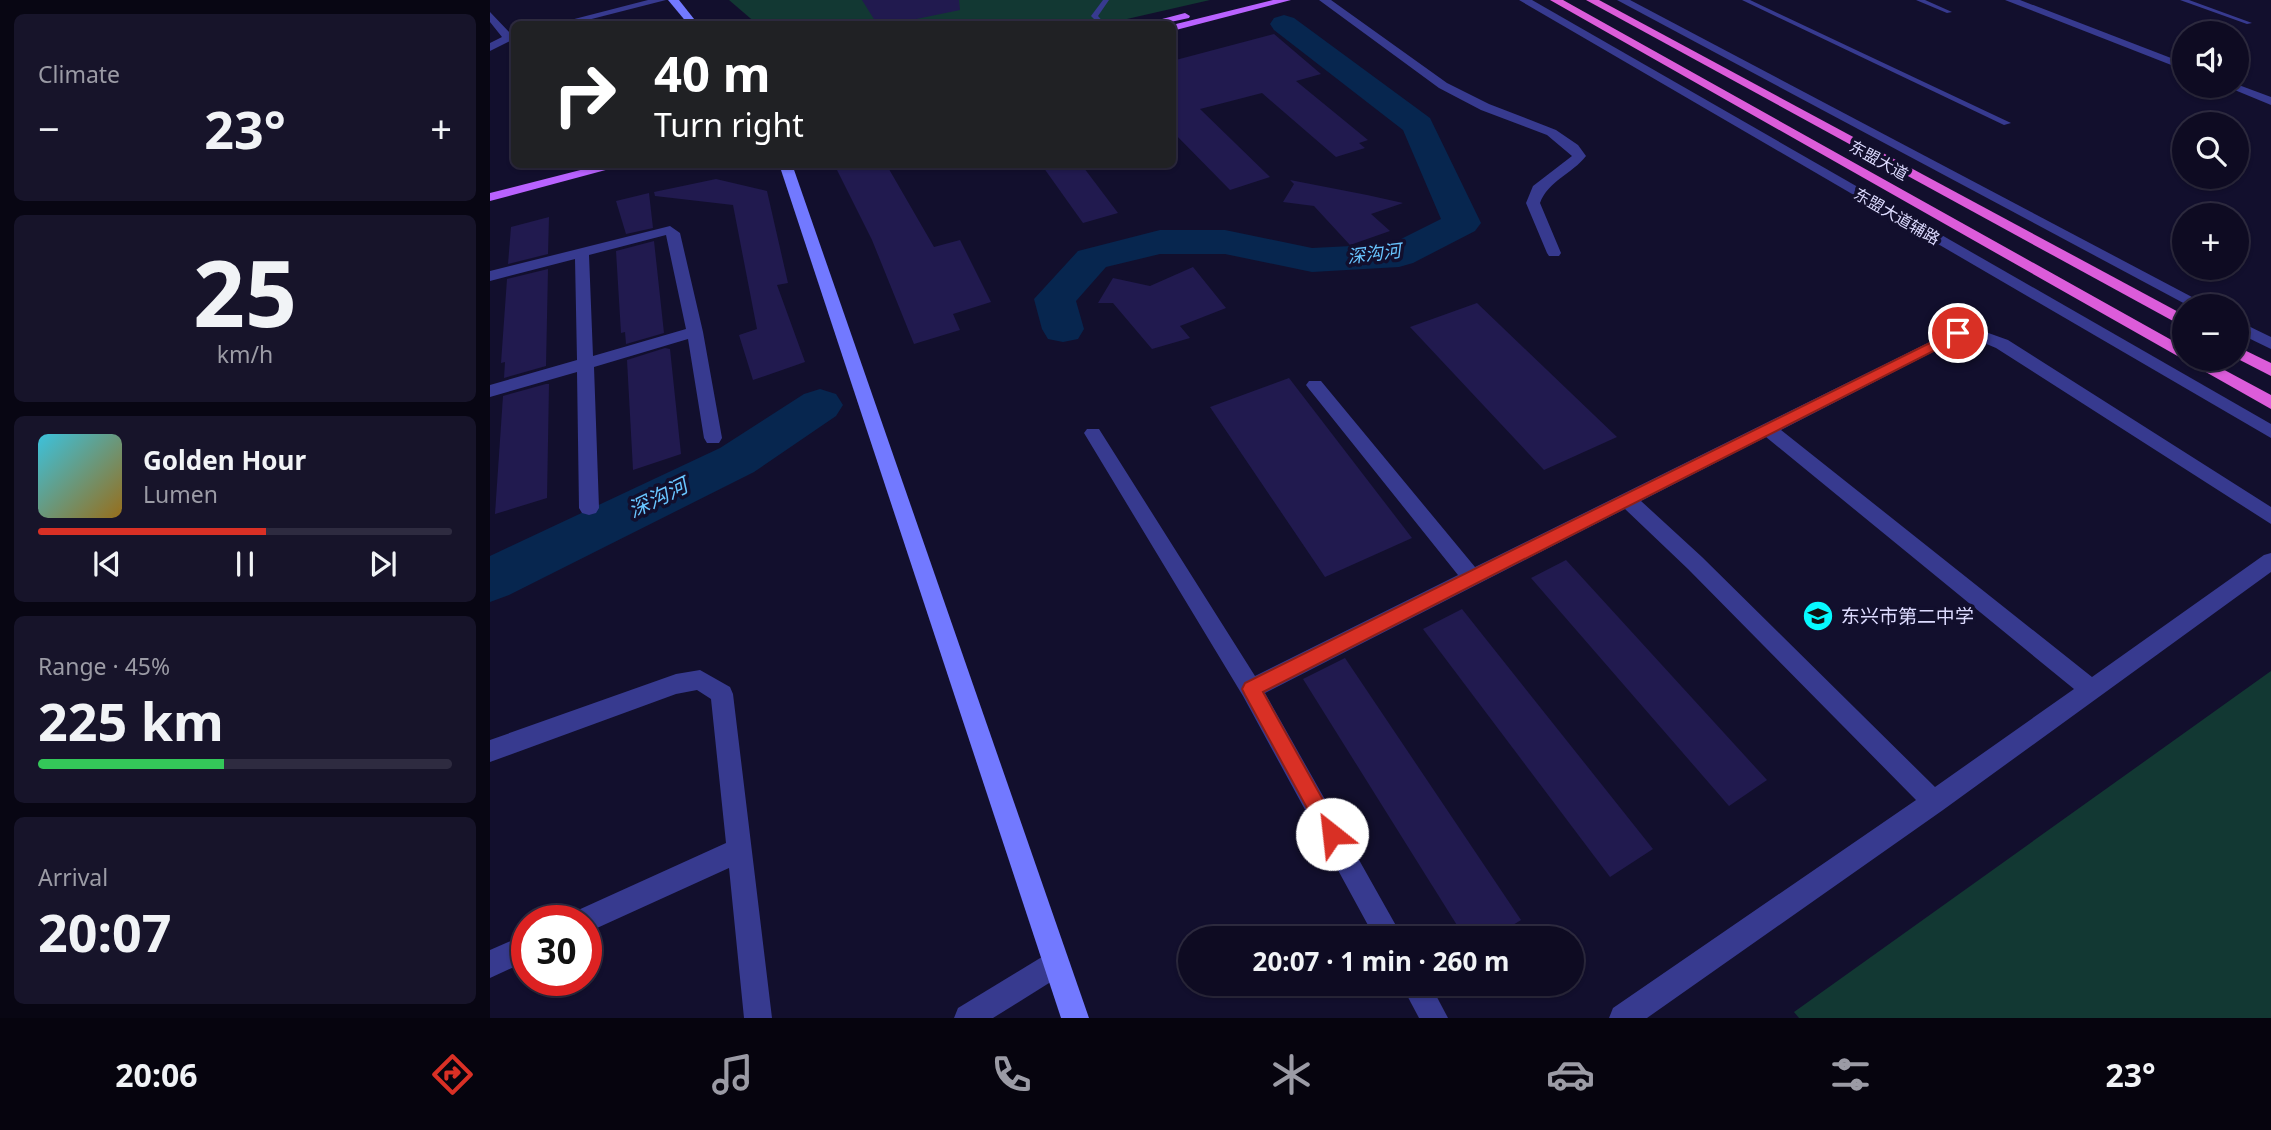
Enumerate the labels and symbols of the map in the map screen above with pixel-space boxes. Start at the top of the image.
street label: 东盟大道 [1846,135,1912,185]
street label: 东盟大道辅路 [1850,182,1944,250]
water label: 深沟河 [1346,237,1405,268]
pin [1928,303,1988,363]
water label: 深沟河 [623,469,696,523]
school or university icon: 东兴市第二中学 [1801,599,1835,633]
place label: 东兴市第二中学 [1841,603,1974,629]
position arrow [1295,797,1369,871]
speed limit sign: 30 [511,905,602,996]

